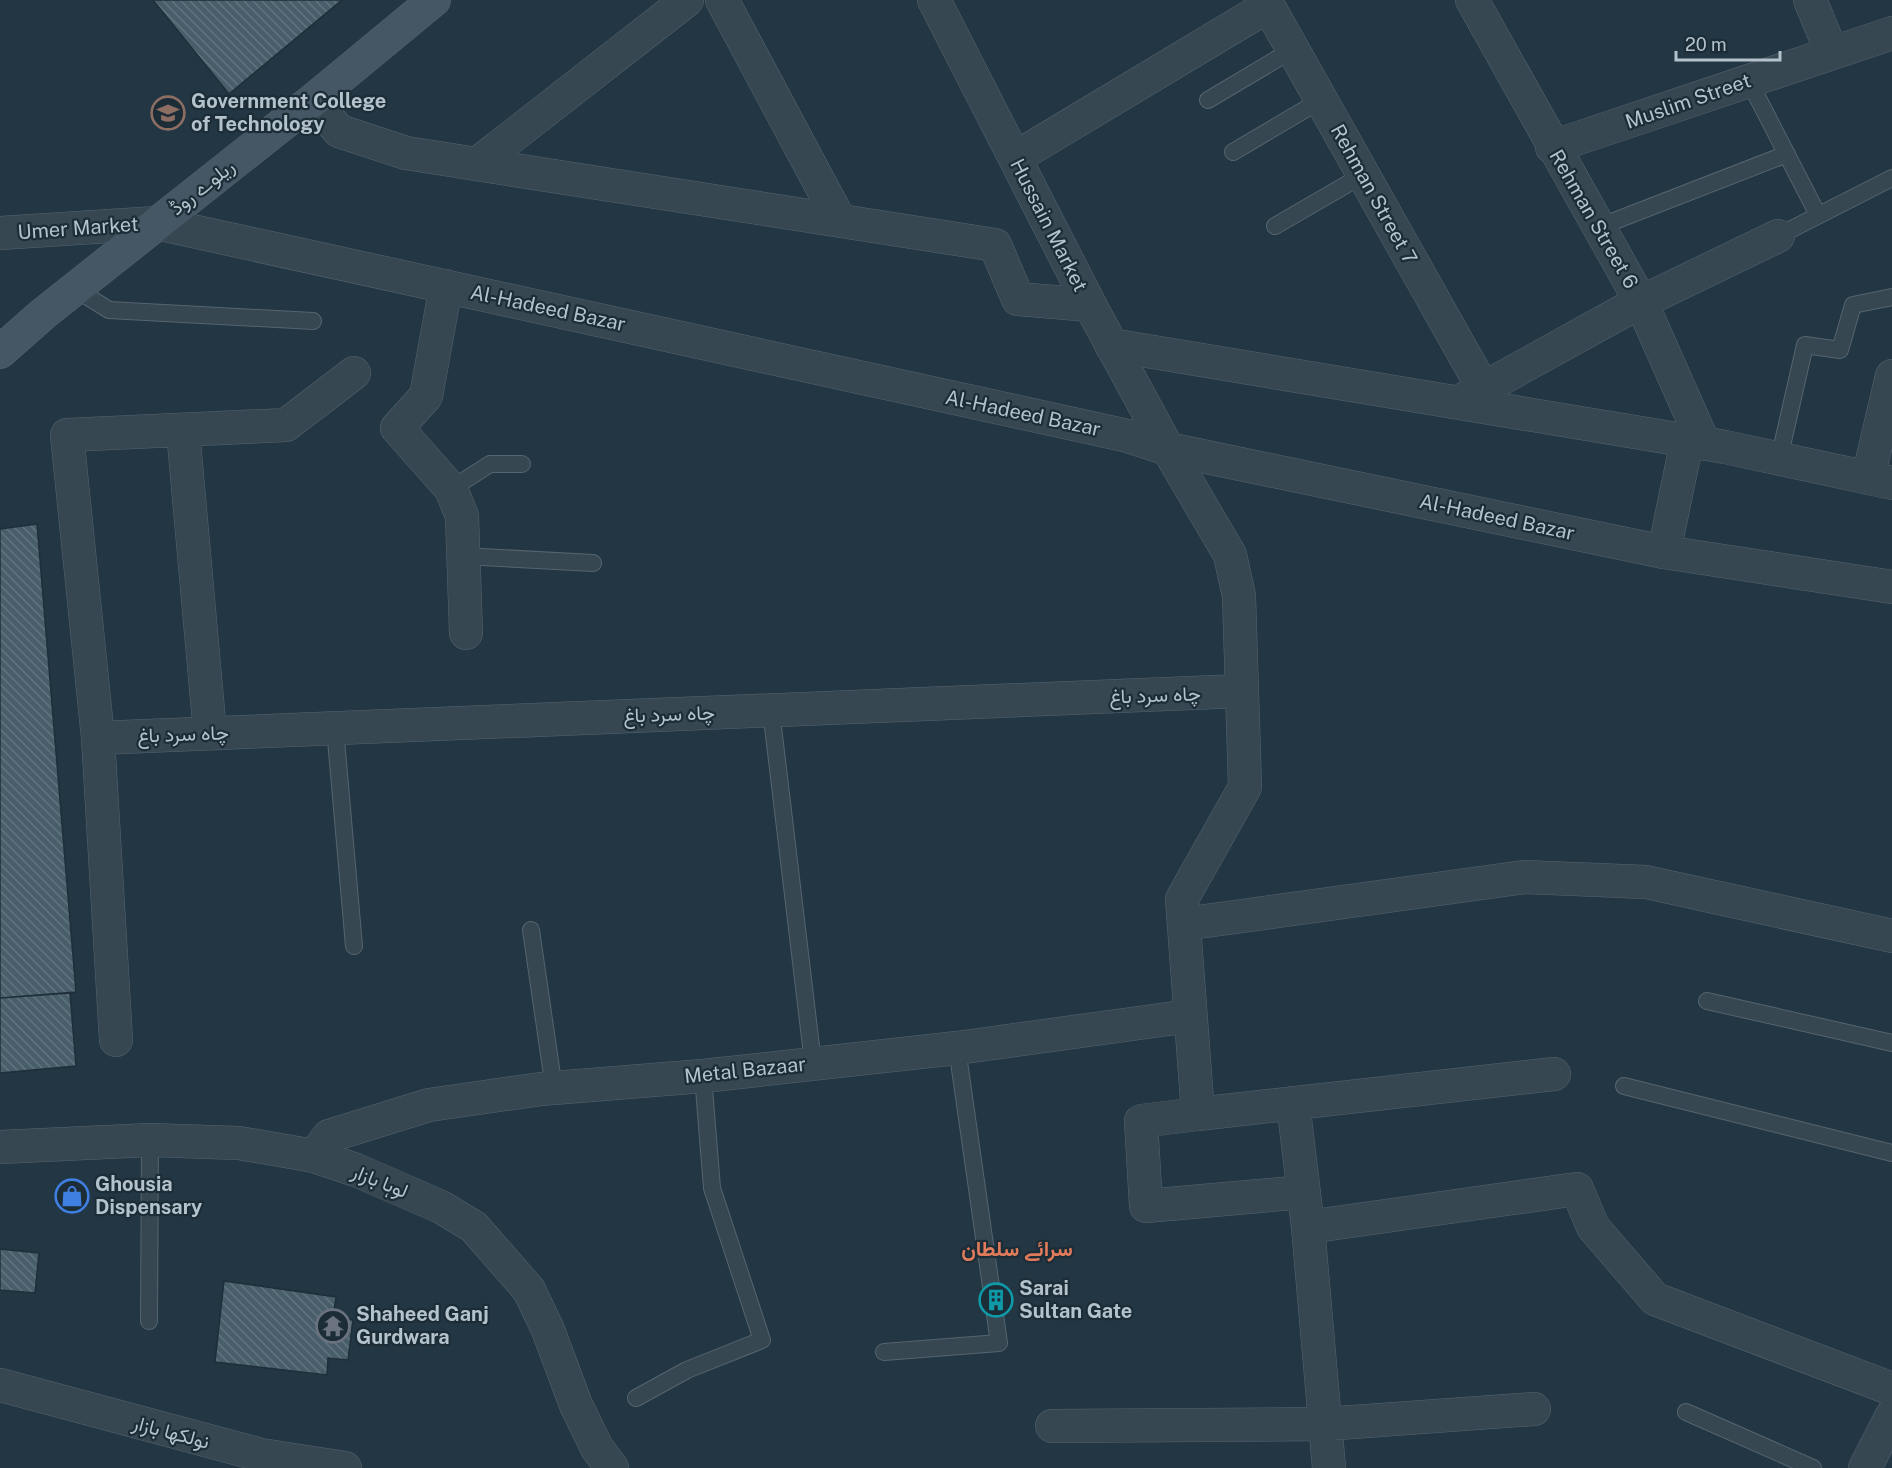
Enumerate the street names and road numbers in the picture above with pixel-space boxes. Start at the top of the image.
street label: Muslim Street [1622,68,1754,134]
street label: Rehman Street 7 [1326,120,1422,268]
street label: Rehman Street 6 [1544,145,1644,293]
street label: ریلوے روڈ [165,154,240,221]
street label: Hussain Market [1005,155,1093,295]
street label: Umer Market [17,212,139,244]
street label: Al-Hadeed Bazar [468,280,628,336]
street label: Al-Hadeed Bazar [943,385,1103,441]
street label: Al-Hadeed Bazar [1417,489,1577,545]
street label: چاہ سرد باغ [1109,681,1201,711]
street label: چاہ سرد باغ [623,700,715,730]
street label: چاہ سرد باغ [137,720,229,750]
street label: Metal Bazaar [683,1052,807,1088]
street label: لوہا بازار [347,1159,412,1204]
street label: نولکھا بازار [129,1410,212,1455]

